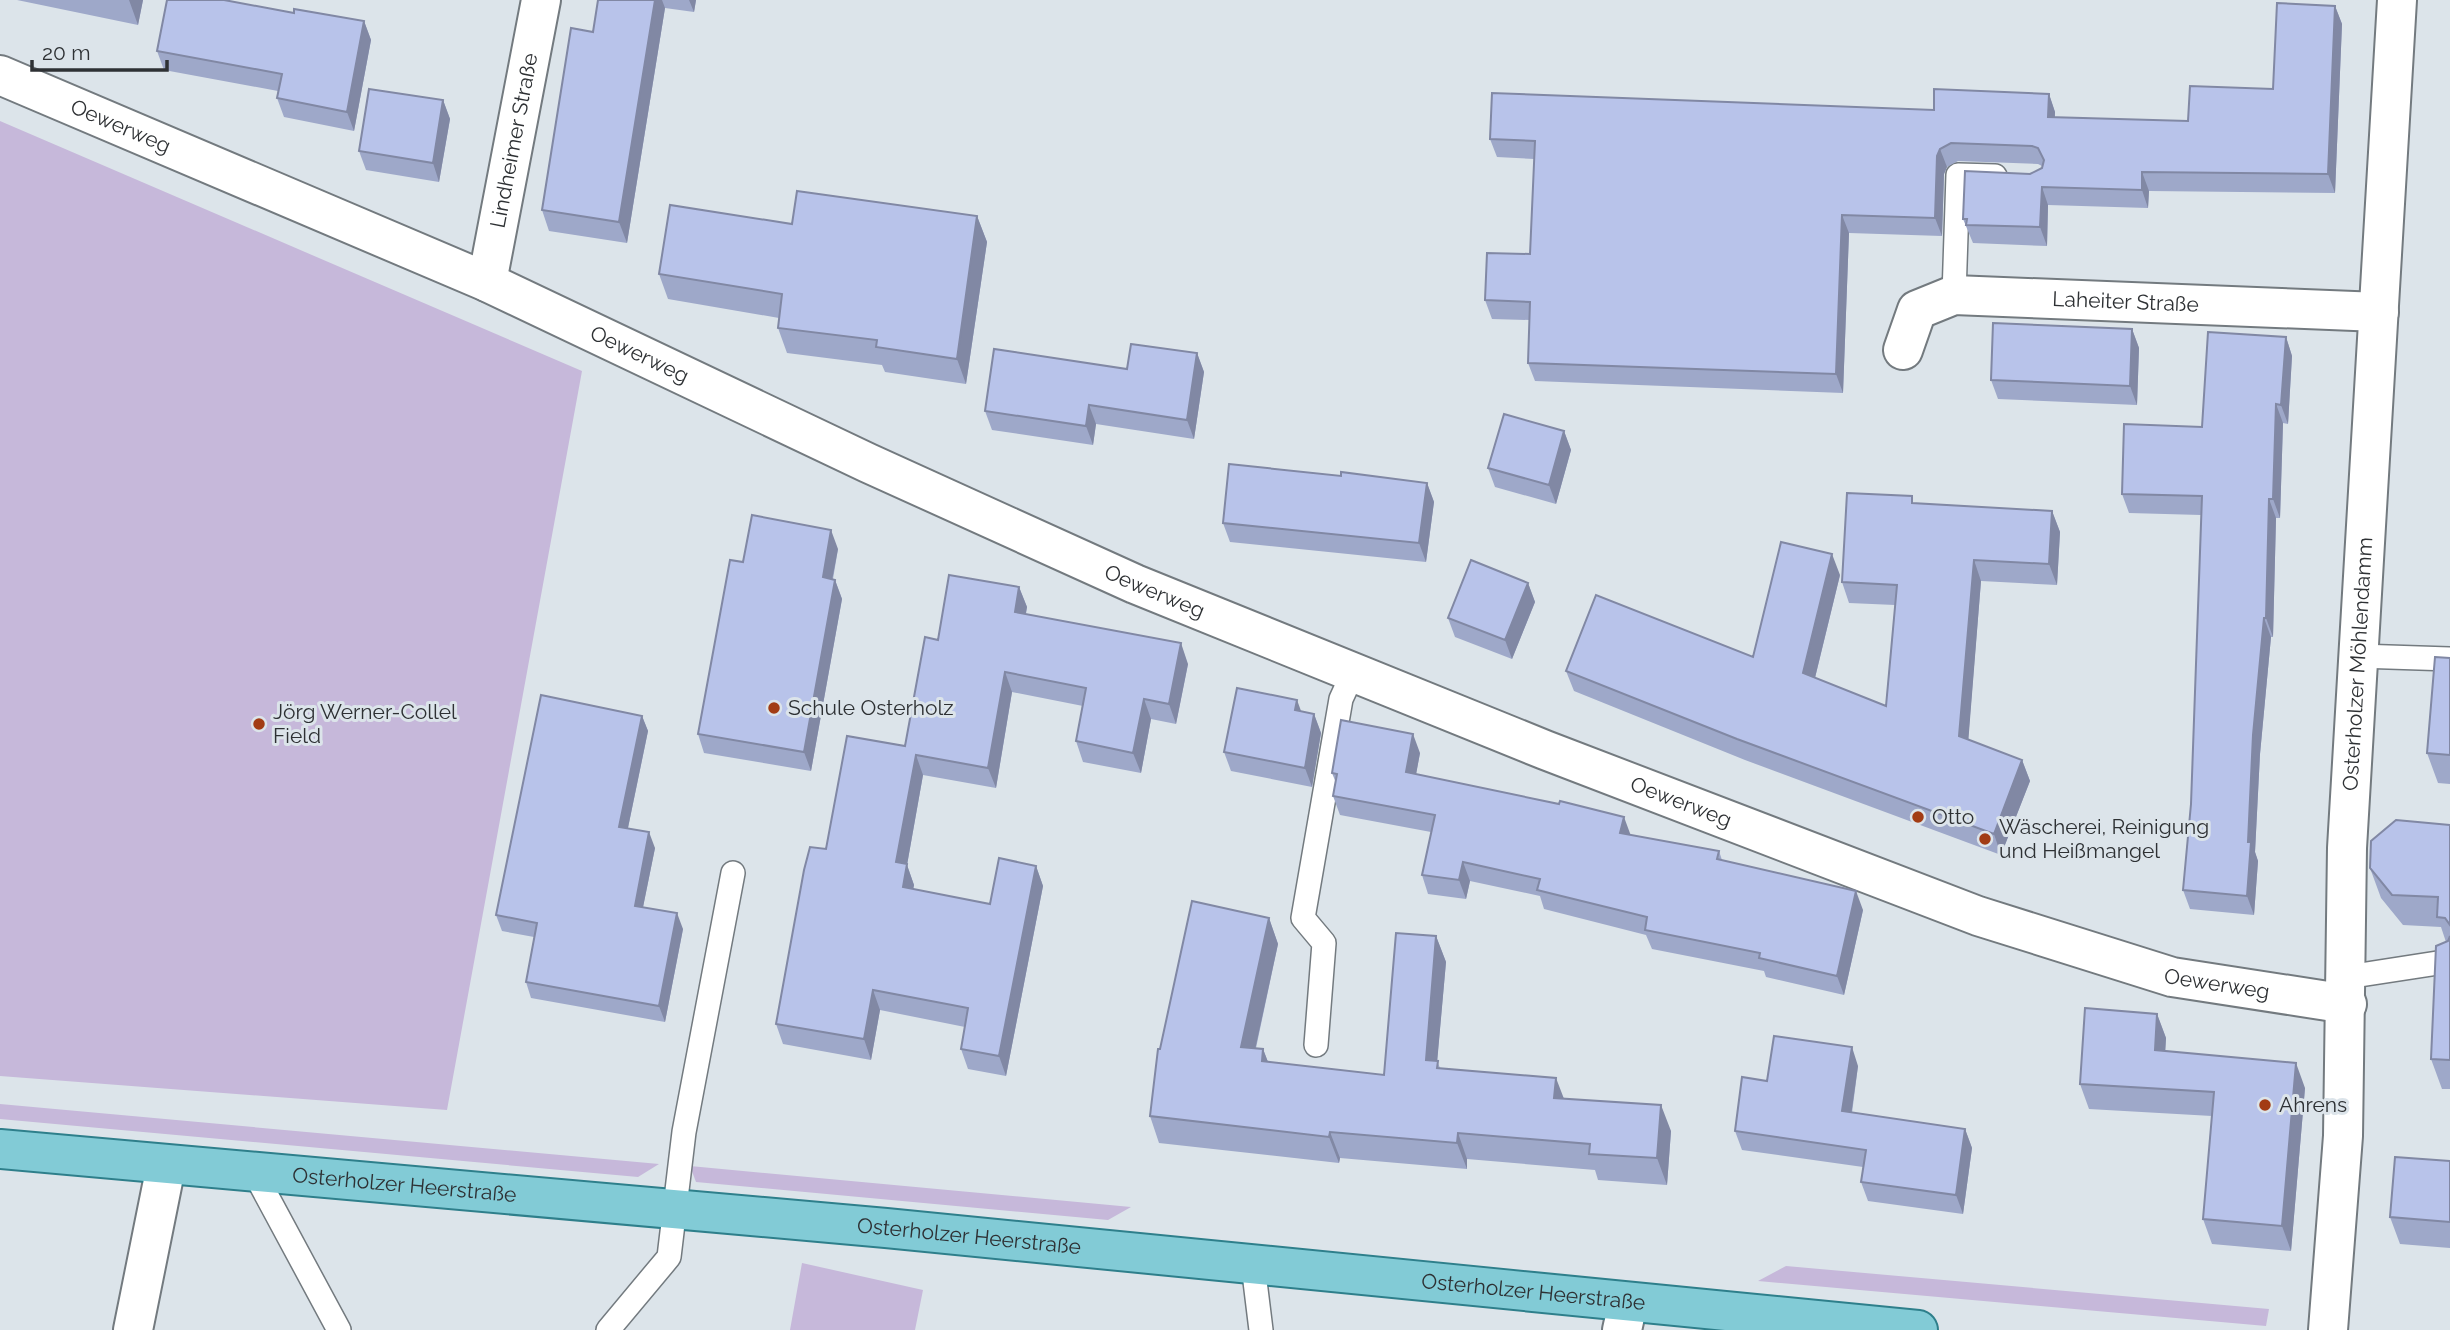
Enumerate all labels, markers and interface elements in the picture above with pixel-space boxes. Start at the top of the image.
scale bar [32,28,166,72]
text: 20 m [42,40,90,65]
street label: Lindheimer Straße [485,51,543,230]
street label: Oewerweg [67,93,175,158]
street label: Laheiter Straße [2052,286,2199,317]
street label: Oewerweg [586,320,693,388]
street label: Osterholzer Möhlendamm [2337,536,2377,791]
street label: Oewerweg [1101,559,1208,623]
place label: Schule Osterholz [788,695,954,720]
place label: Jörg Werner-Collel Field [273,699,457,748]
marker: Schule Osterholz [766,700,782,716]
marker: Jörg Werner-Collel Field [251,716,267,732]
street label: Oewerweg [1627,771,1735,832]
place label: Otto [1932,804,1974,829]
marker: Otto [1910,809,1926,825]
place label: Wäscherei, Reinigung und Heißmangel [1999,814,2209,863]
marker: Wäscherei, Reinigung und Heißmangel [1977,831,1993,847]
street label: Oewerweg [2163,963,2271,1004]
place label: Ahrens [2279,1092,2347,1117]
marker: Ahrens [2257,1097,2273,1113]
street label: Osterholzer Heerstraße [291,1162,518,1207]
street label: Osterholzer Heerstraße [856,1212,1082,1259]
street label: Osterholzer Heerstraße [1420,1268,1647,1315]

